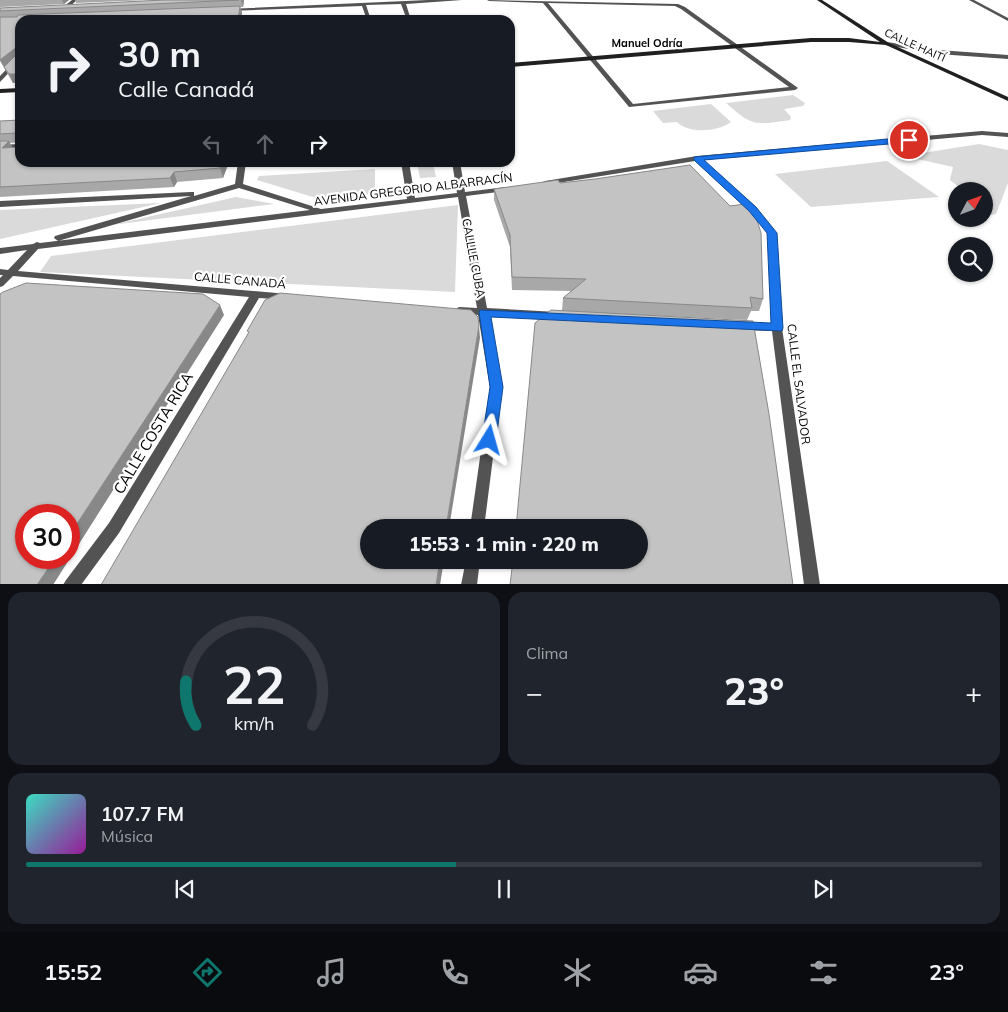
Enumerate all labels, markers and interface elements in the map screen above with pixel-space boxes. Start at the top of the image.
street label: CALLE HAITÍ [882,25,949,65]
text: 30 m [118,32,201,76]
icon: right [35,35,100,100]
district label: Manuel Odría [612,36,683,50]
text: Calle Canadá [118,75,254,103]
pin [888,119,930,161]
icon: arrive [895,126,923,154]
icon: left [198,130,226,158]
icon: ahead [251,130,279,158]
icon: right [304,130,332,158]
street label: AVENIDA GREGORIO ALBARRACÍN [313,169,513,209]
north arrow [948,182,992,228]
map controls [948,182,993,282]
street label: CALLLE CUBA [459,217,489,299]
button: search [948,237,993,282]
street label: CALLE CANADÁ [193,269,287,292]
street label: CALLE EL SALVADOR [784,323,814,445]
street label: CALLE COSTA RICA [109,369,197,497]
position arrow [462,413,514,465]
speed limit sign: 30 [15,504,80,569]
text: 15:53 · 1 min · 220 m [409,532,599,556]
text: Clima [526,643,568,663]
text: 22 [223,652,285,717]
text: 23° [724,667,784,715]
text: − [526,675,543,710]
text: + [965,675,982,710]
text: km/h [234,712,274,734]
text: 107.7 FM [101,802,184,826]
text: Música [101,826,153,846]
icon: previous [171,875,199,903]
icon: pause [490,875,518,903]
icon: next [809,875,837,903]
icon: directions [190,955,225,990]
icon: music [314,955,349,990]
icon: phone [437,955,472,990]
icon: climate [560,955,595,990]
icon: car [683,955,718,990]
icon: filters [806,955,841,990]
text: 15:52 [44,958,102,986]
text: 23° [929,958,964,986]

